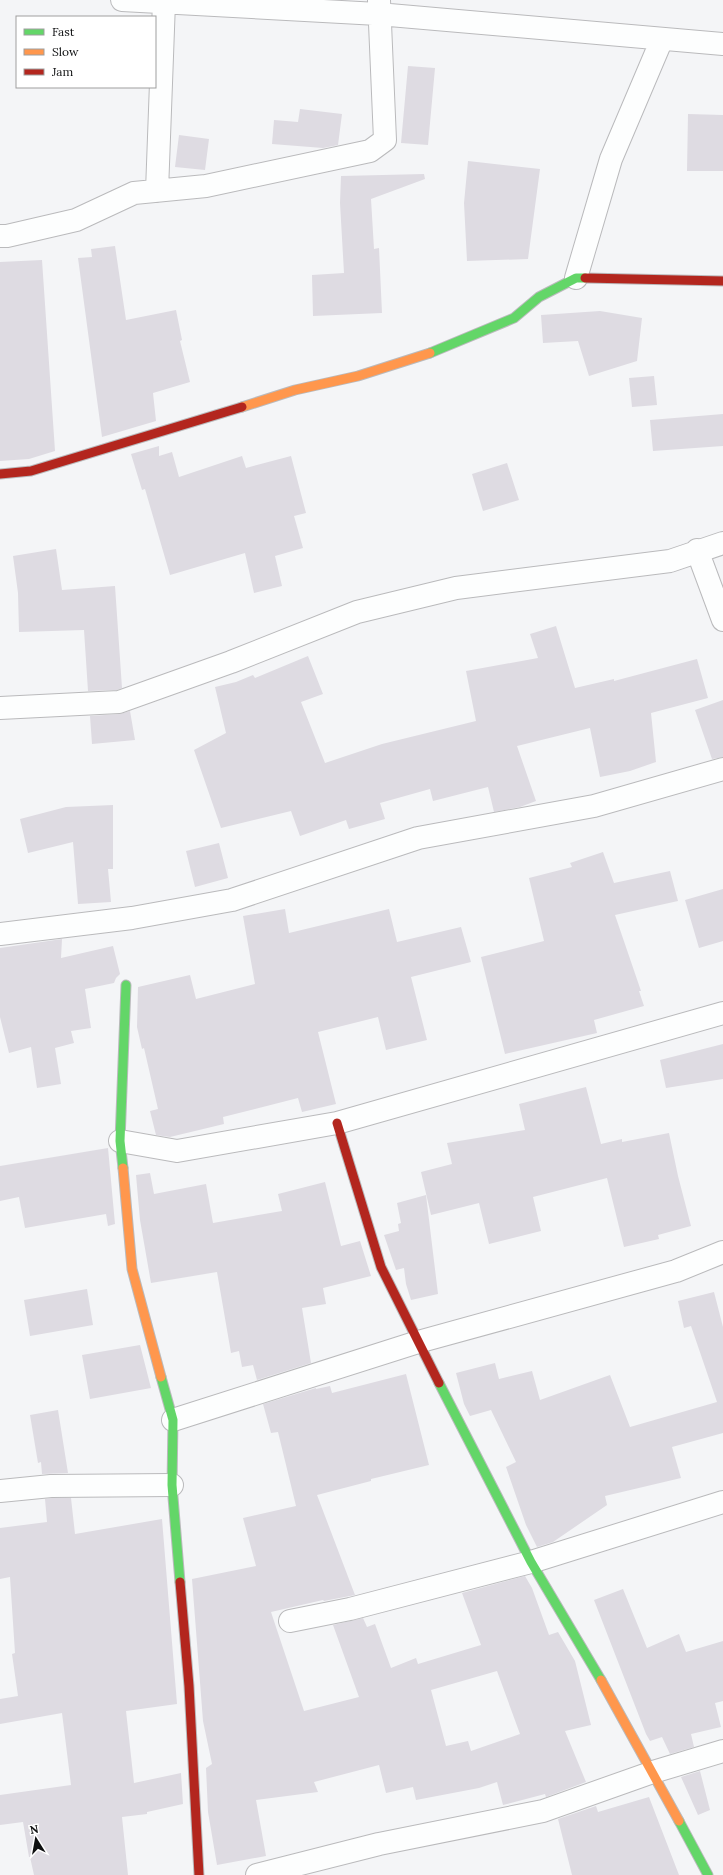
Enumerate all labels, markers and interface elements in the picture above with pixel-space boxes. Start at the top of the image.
legend [16,16,156,88]
text: Fast [52,24,75,39]
text: Slow [52,44,79,59]
text: Jam [51,64,73,79]
north arrow [16,1819,56,1859]
text: N [29,1821,40,1837]

